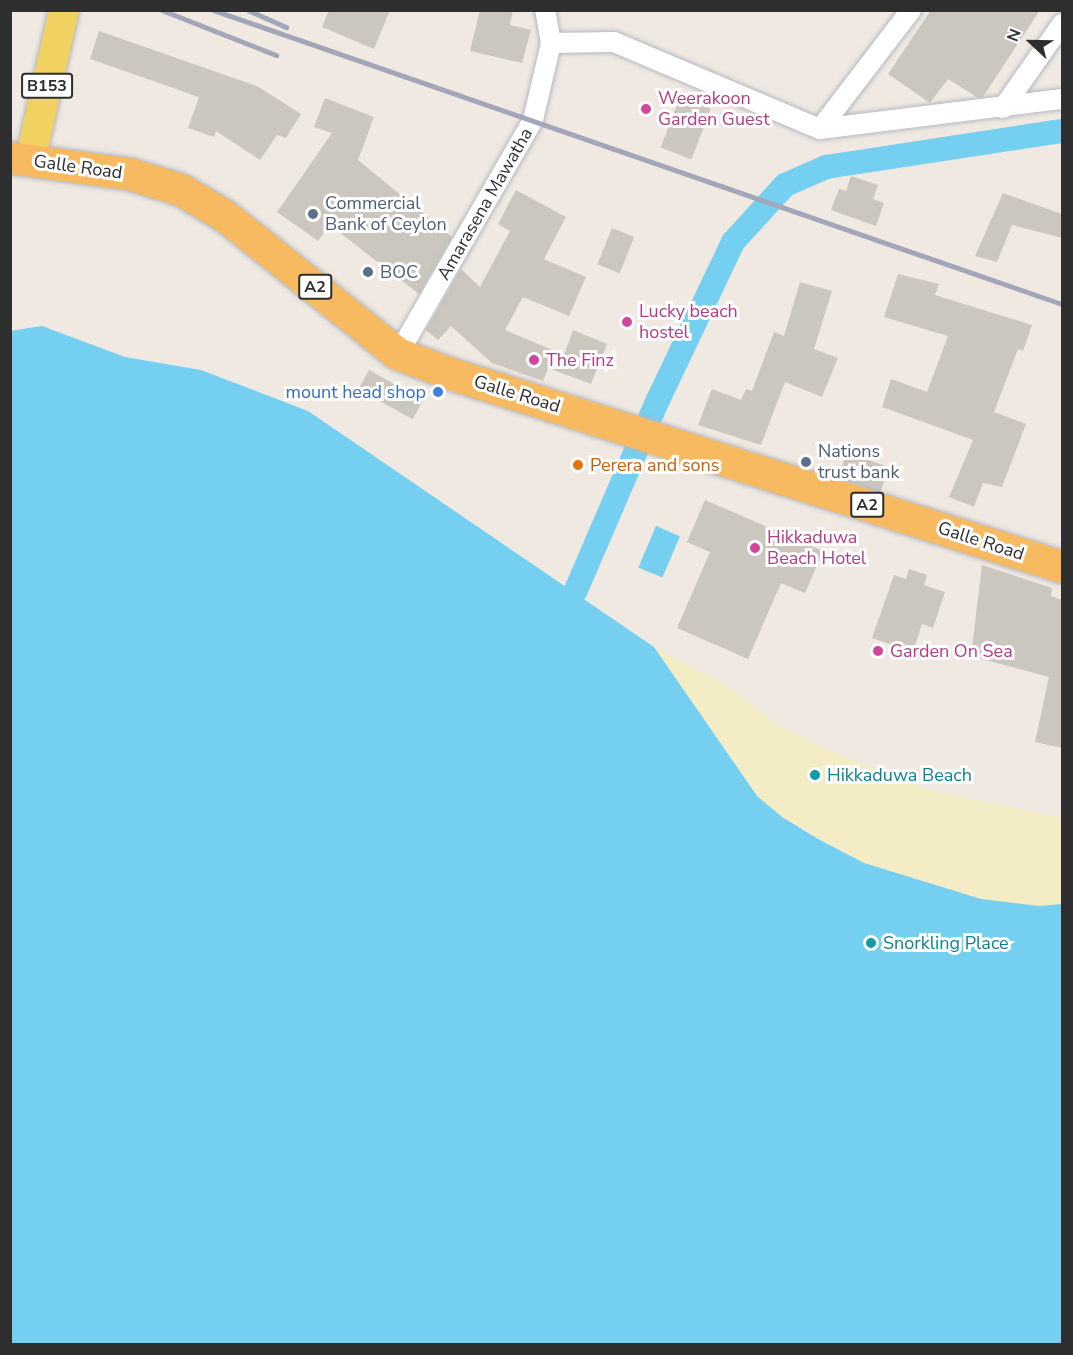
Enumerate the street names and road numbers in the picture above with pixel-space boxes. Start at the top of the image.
road number: B153 [20,73,74,99]
street label: Amarasena Mawatha [433,124,537,284]
street label: Galle Road [32,150,124,184]
road number: A2 [297,274,333,300]
street label: Galle Road [471,371,563,417]
road number: A2 [849,492,885,518]
street label: Galle Road [935,517,1027,565]

